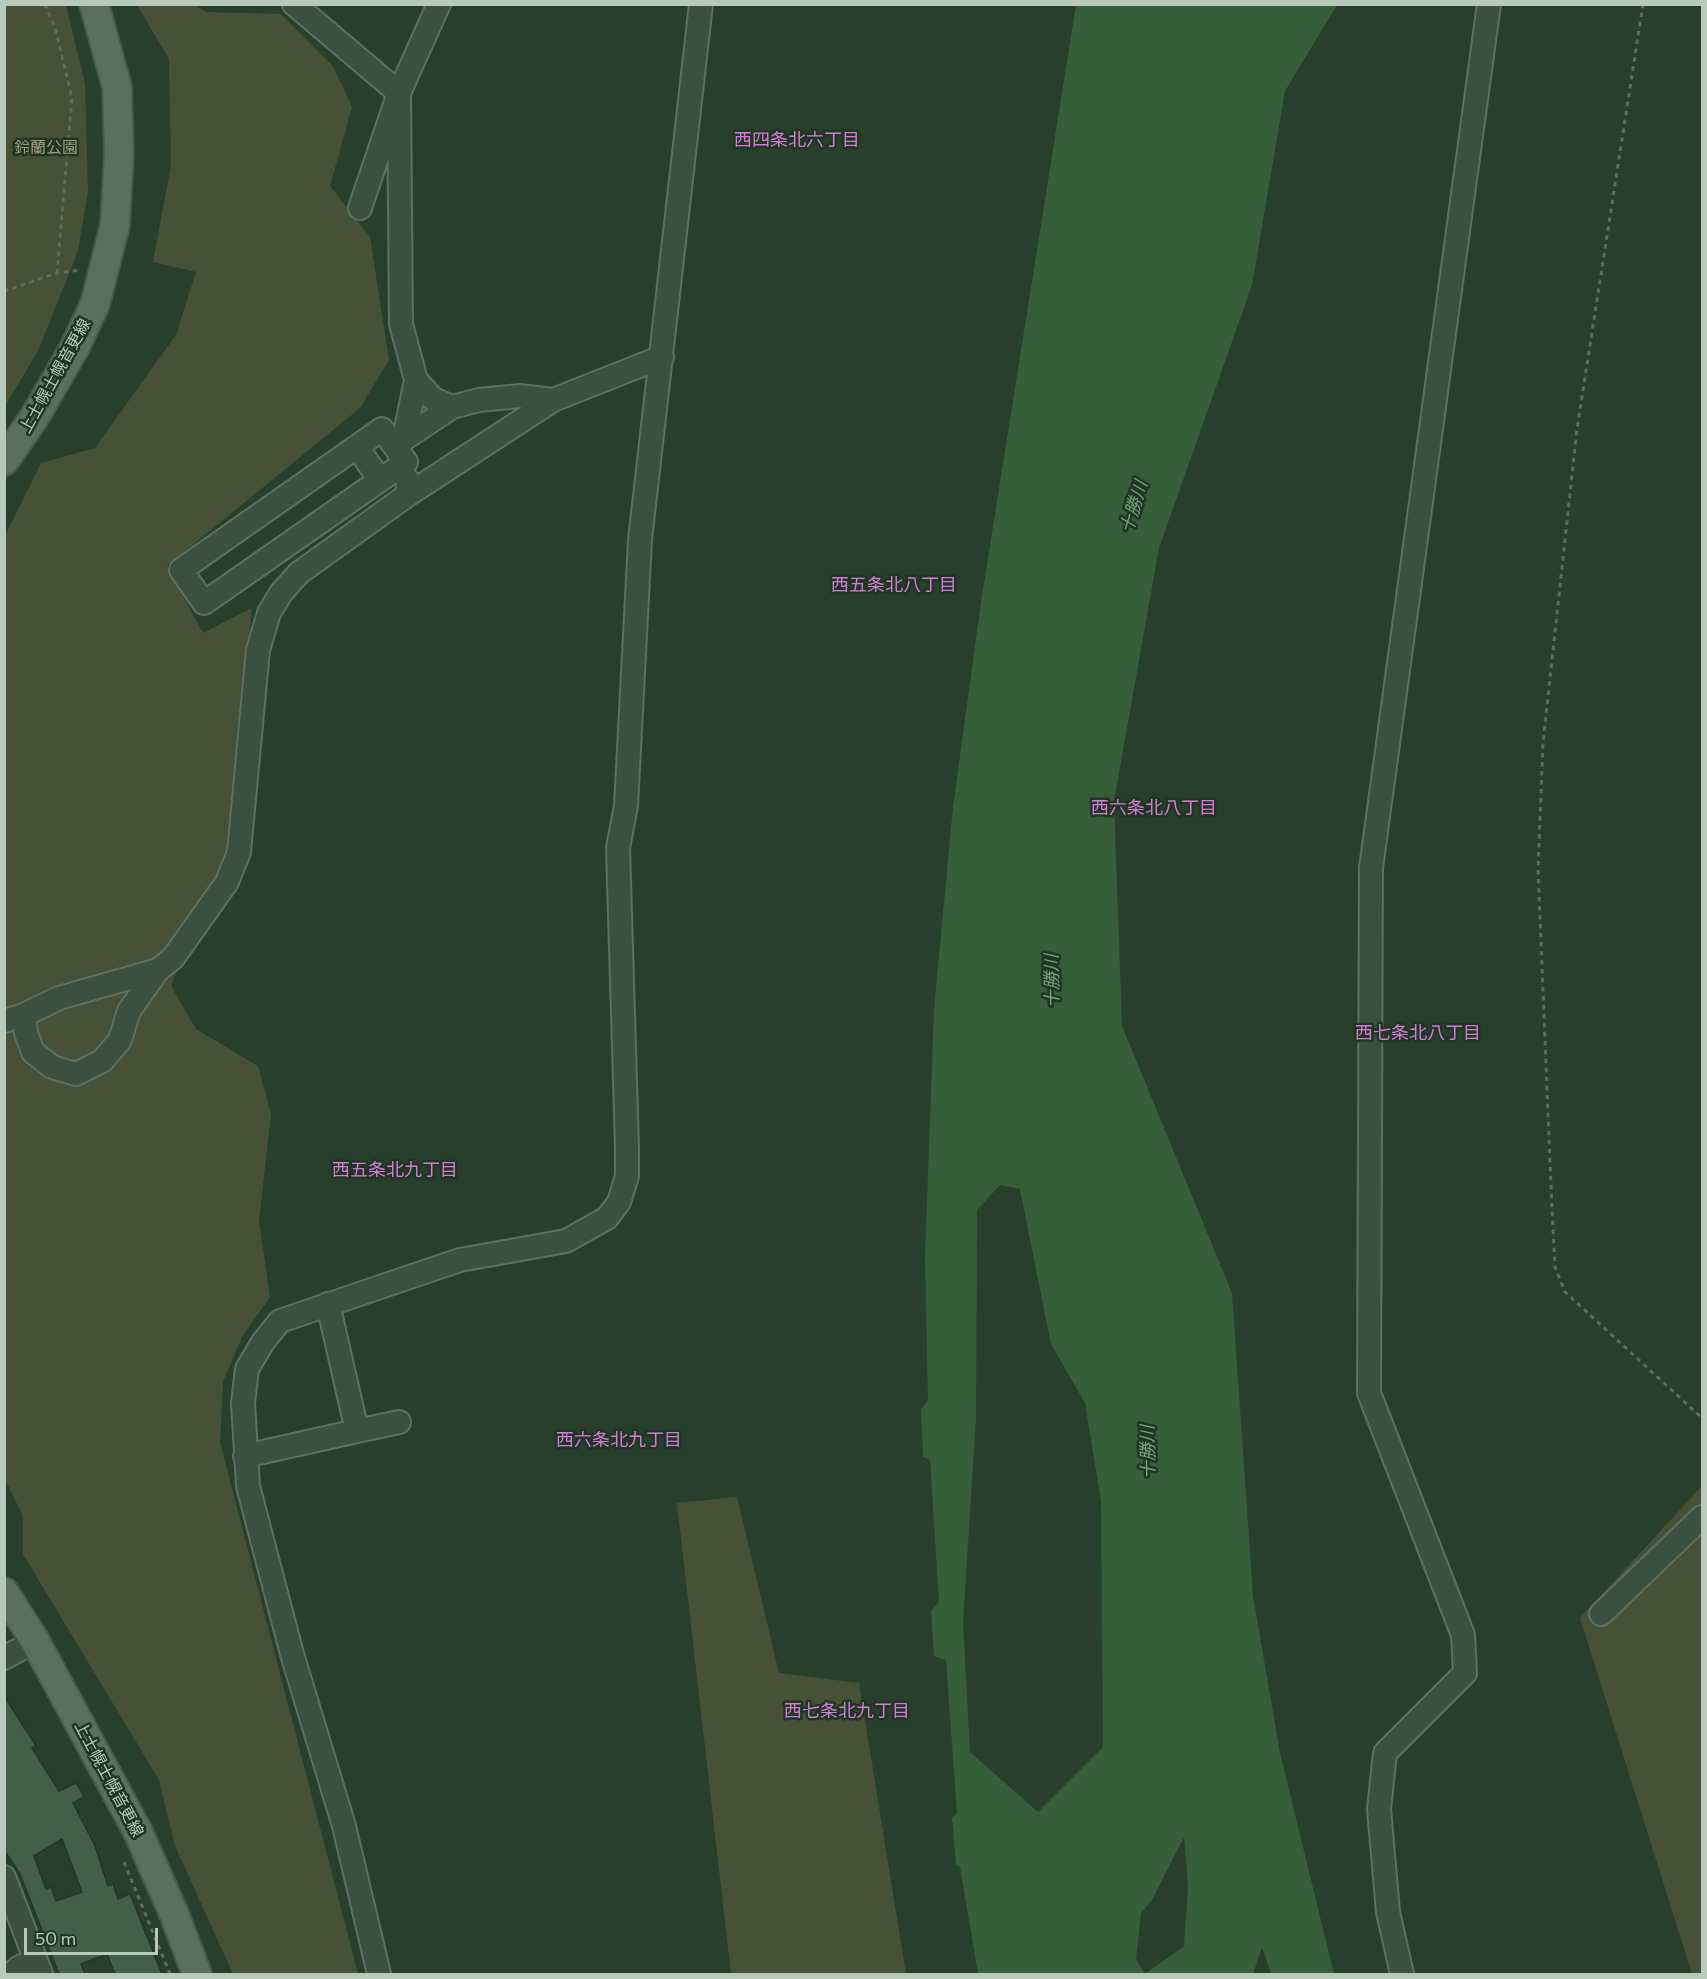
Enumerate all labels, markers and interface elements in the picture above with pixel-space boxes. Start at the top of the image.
district label: 西四条北六丁目 [734,129,860,151]
park label: 鈴蘭公園 [14,138,78,158]
street label: 上士幌士幌音更線 [16,315,94,437]
water label: 十勝川 [1116,478,1152,536]
district label: 西五条北八丁目 [831,574,957,596]
district label: 西六条北八丁目 [1091,797,1217,819]
water label: 十勝川 [1041,954,1063,1008]
district label: 西七条北八丁目 [1355,1022,1481,1044]
district label: 西五条北九丁目 [332,1159,458,1181]
water label: 十勝川 [1137,1425,1159,1479]
district label: 西六条北九丁目 [556,1429,682,1451]
district label: 西七条北九丁目 [784,1700,910,1722]
street label: 上士幌士幌音更線 [70,1718,148,1840]
scale bar [27,1916,160,1954]
text: 50 m [35,1927,76,1949]

